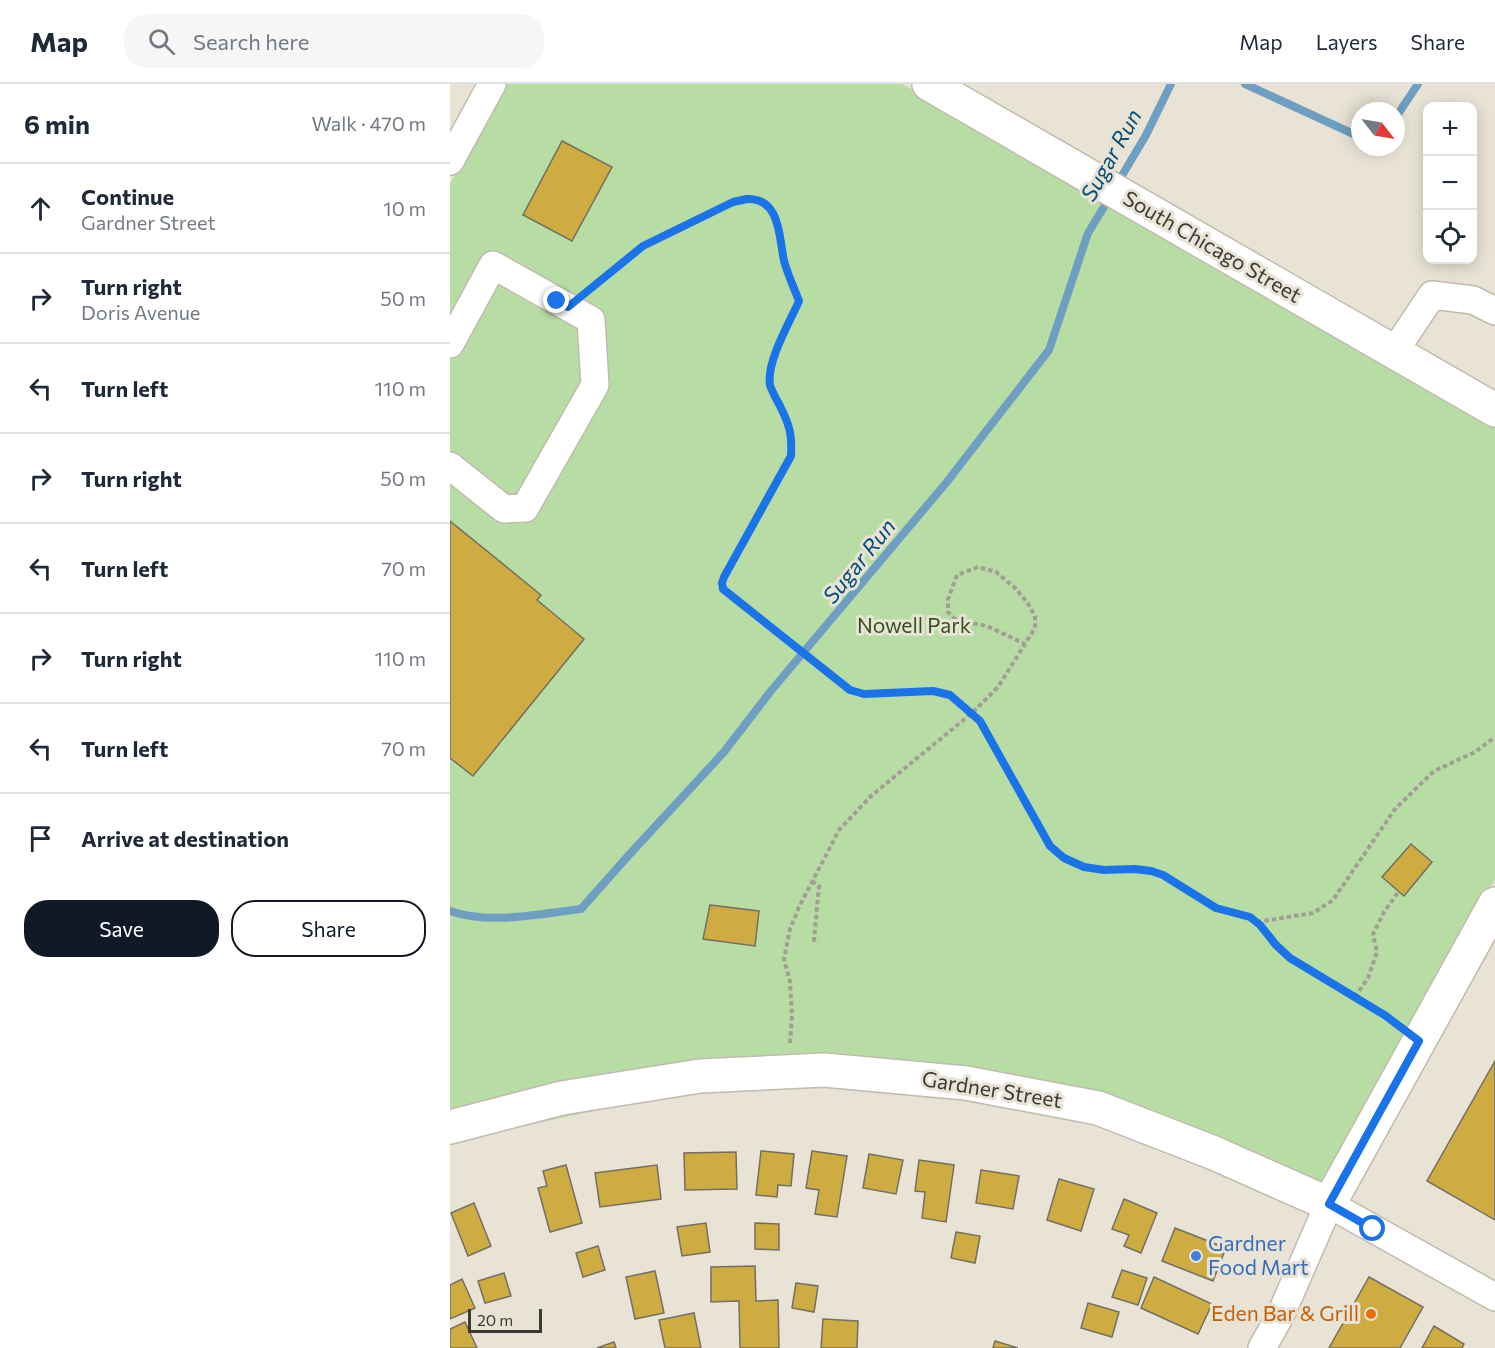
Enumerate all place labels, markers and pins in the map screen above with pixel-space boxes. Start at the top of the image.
place label: Gardner Food Mart [1208,1230,1309,1279]
marker: Gardner Food Mart [1189,1249,1203,1263]
place label: Eden Bar & Grill [1211,1300,1359,1325]
marker: Eden Bar & Grill [1364,1307,1378,1321]

